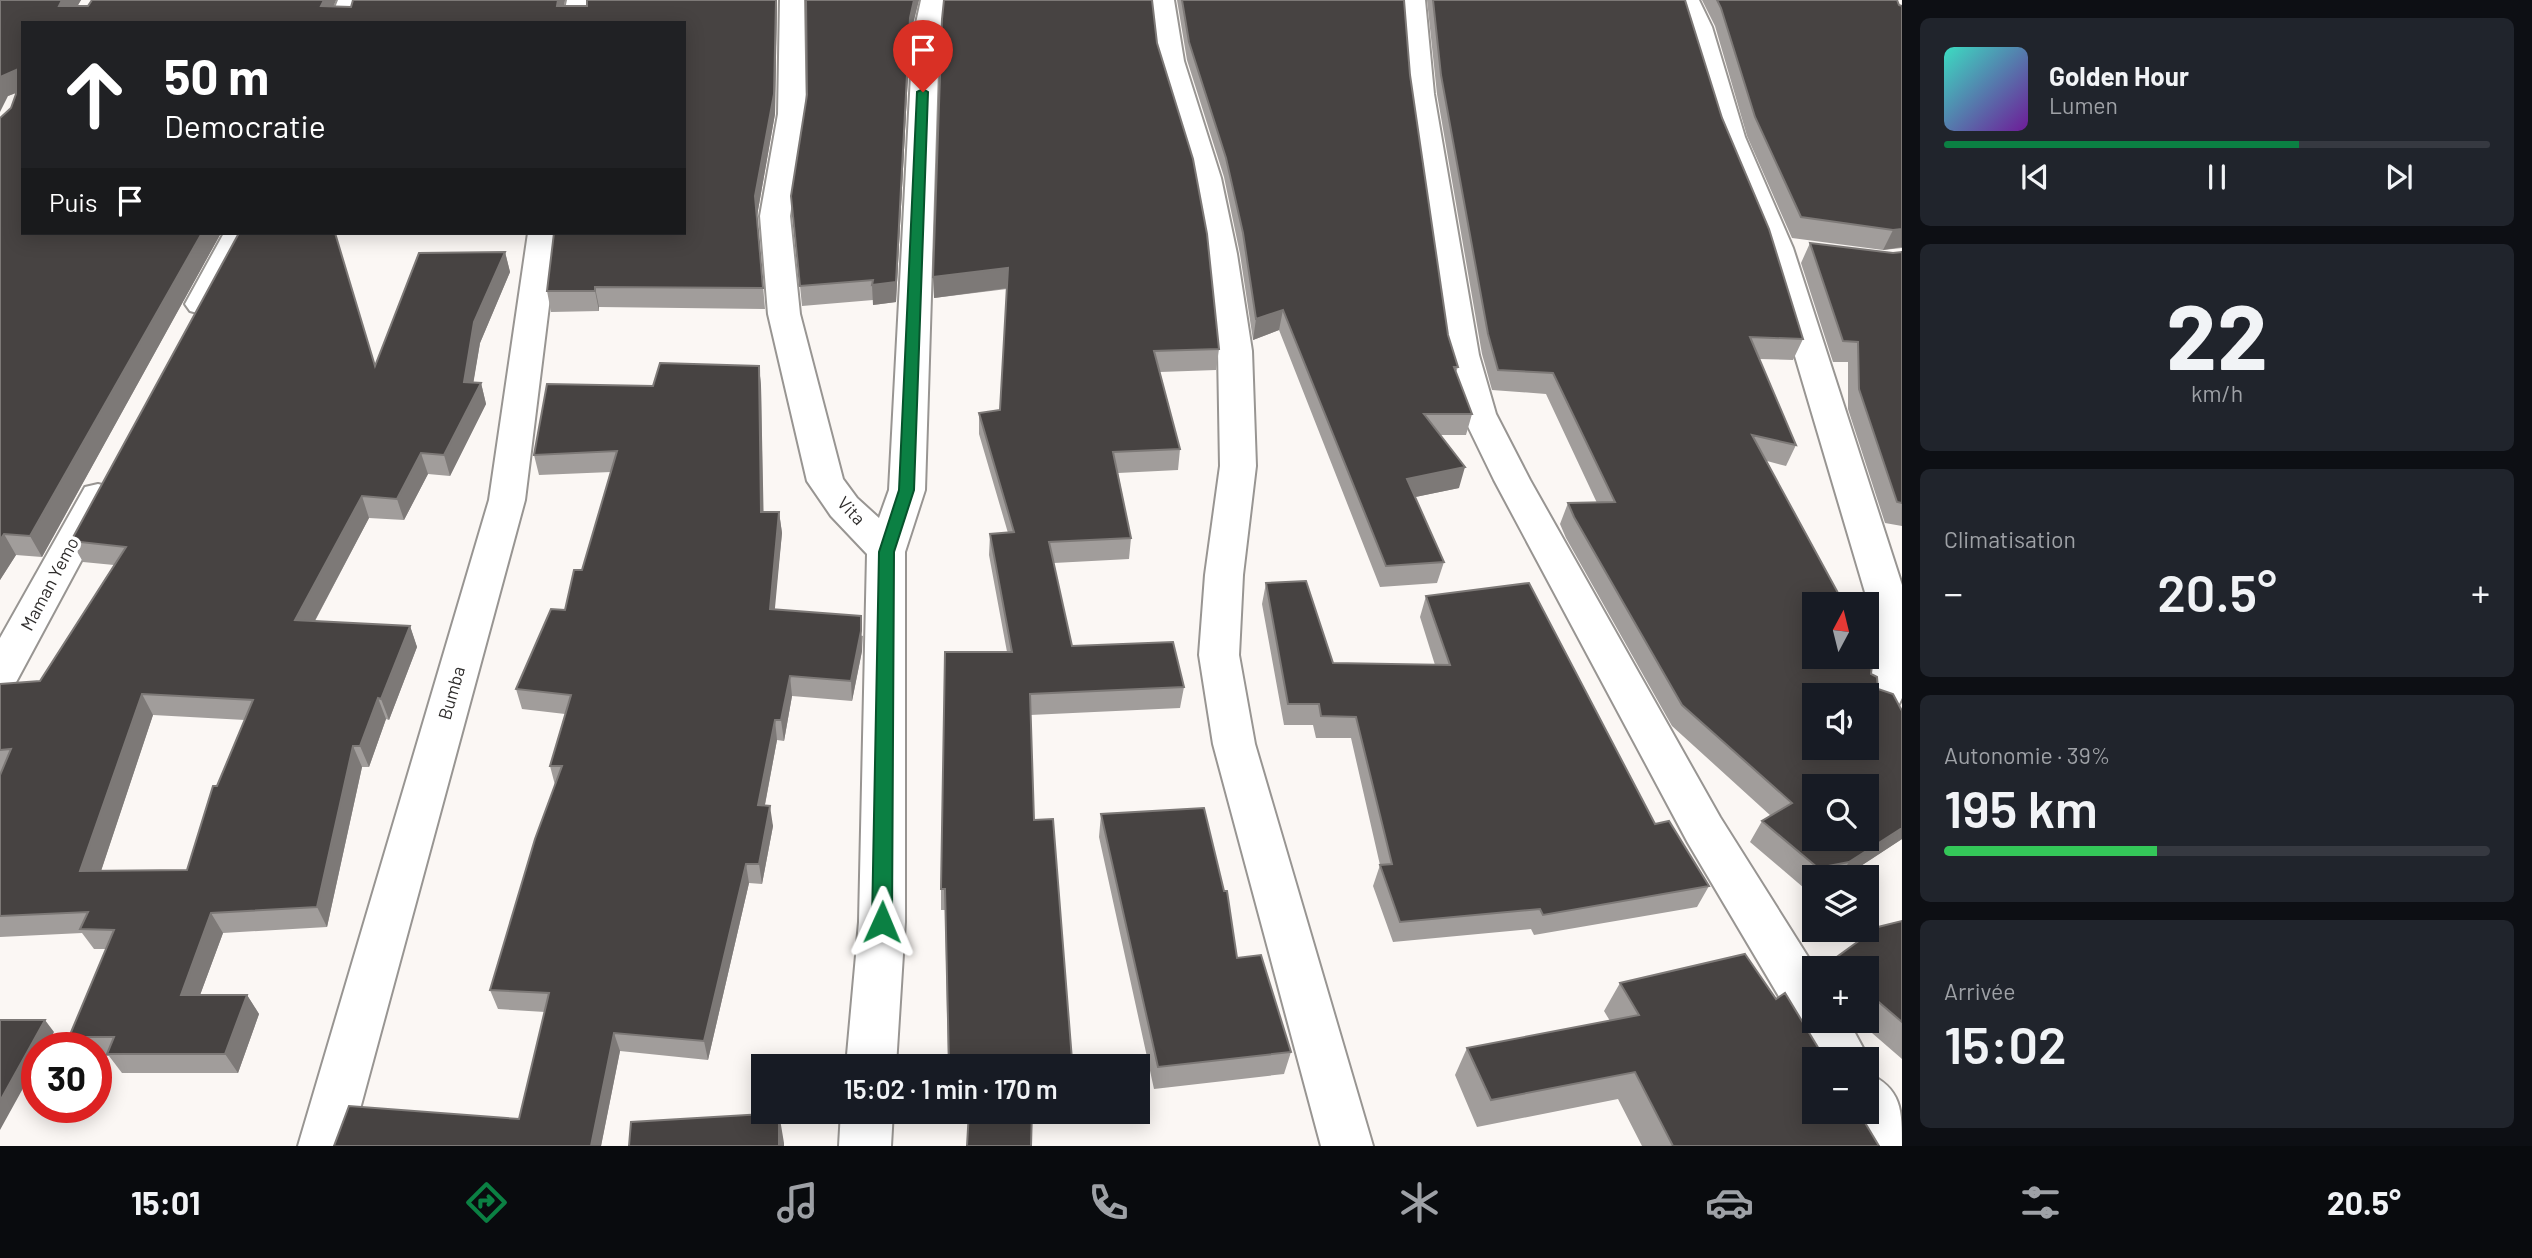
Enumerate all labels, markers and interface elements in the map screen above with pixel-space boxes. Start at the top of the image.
pin [893,20,953,92]
icon: arrive [904,31,942,69]
text: 50 m [164,46,269,105]
icon: ahead [49,49,140,140]
text: Golden Hour [2049,60,2189,91]
text: Lumen [2049,91,2118,119]
text: Democratie [164,106,326,144]
icon: previous [2016,158,2054,196]
icon: pause [2198,158,2236,196]
icon: next [2380,158,2418,196]
icon: arrive [111,182,149,220]
text: Puis [49,186,97,217]
text: 22 [2166,279,2268,388]
text: km/h [2191,379,2243,407]
street label: Vita [833,492,870,529]
text: Climatisation [1944,525,2076,553]
street label: Maman Yemo [15,533,83,634]
text: 20.5° [2157,560,2277,622]
text: − [1944,569,1963,615]
text: + [2471,569,2490,615]
north arrow [1802,592,1880,668]
map controls [1802,592,1879,1124]
street label: Bumba [433,663,469,722]
button: sound [1802,683,1879,760]
text: Autonomie · 39% [1944,741,2110,769]
button: search [1802,774,1879,851]
text: 195 km [1944,776,2098,838]
button: layers [1802,865,1879,942]
position arrow [845,885,919,959]
button: + [1802,956,1879,1033]
text: Arrivée [1944,977,2016,1005]
text: 15:02 [1944,1012,2067,1074]
speed limit sign: 30 [21,1032,112,1123]
button: − [1802,1047,1879,1124]
text: 15:02 · 1 min · 170 m [844,1073,1057,1104]
icon: directions [462,1178,511,1227]
icon: music [773,1178,822,1227]
icon: phone [1084,1178,1133,1227]
icon: climate [1395,1178,1444,1227]
icon: car [1705,1178,1754,1227]
icon: filters [2016,1178,2065,1227]
text: 15:01 [131,1183,200,1221]
text: 20.5° [2327,1183,2401,1221]

